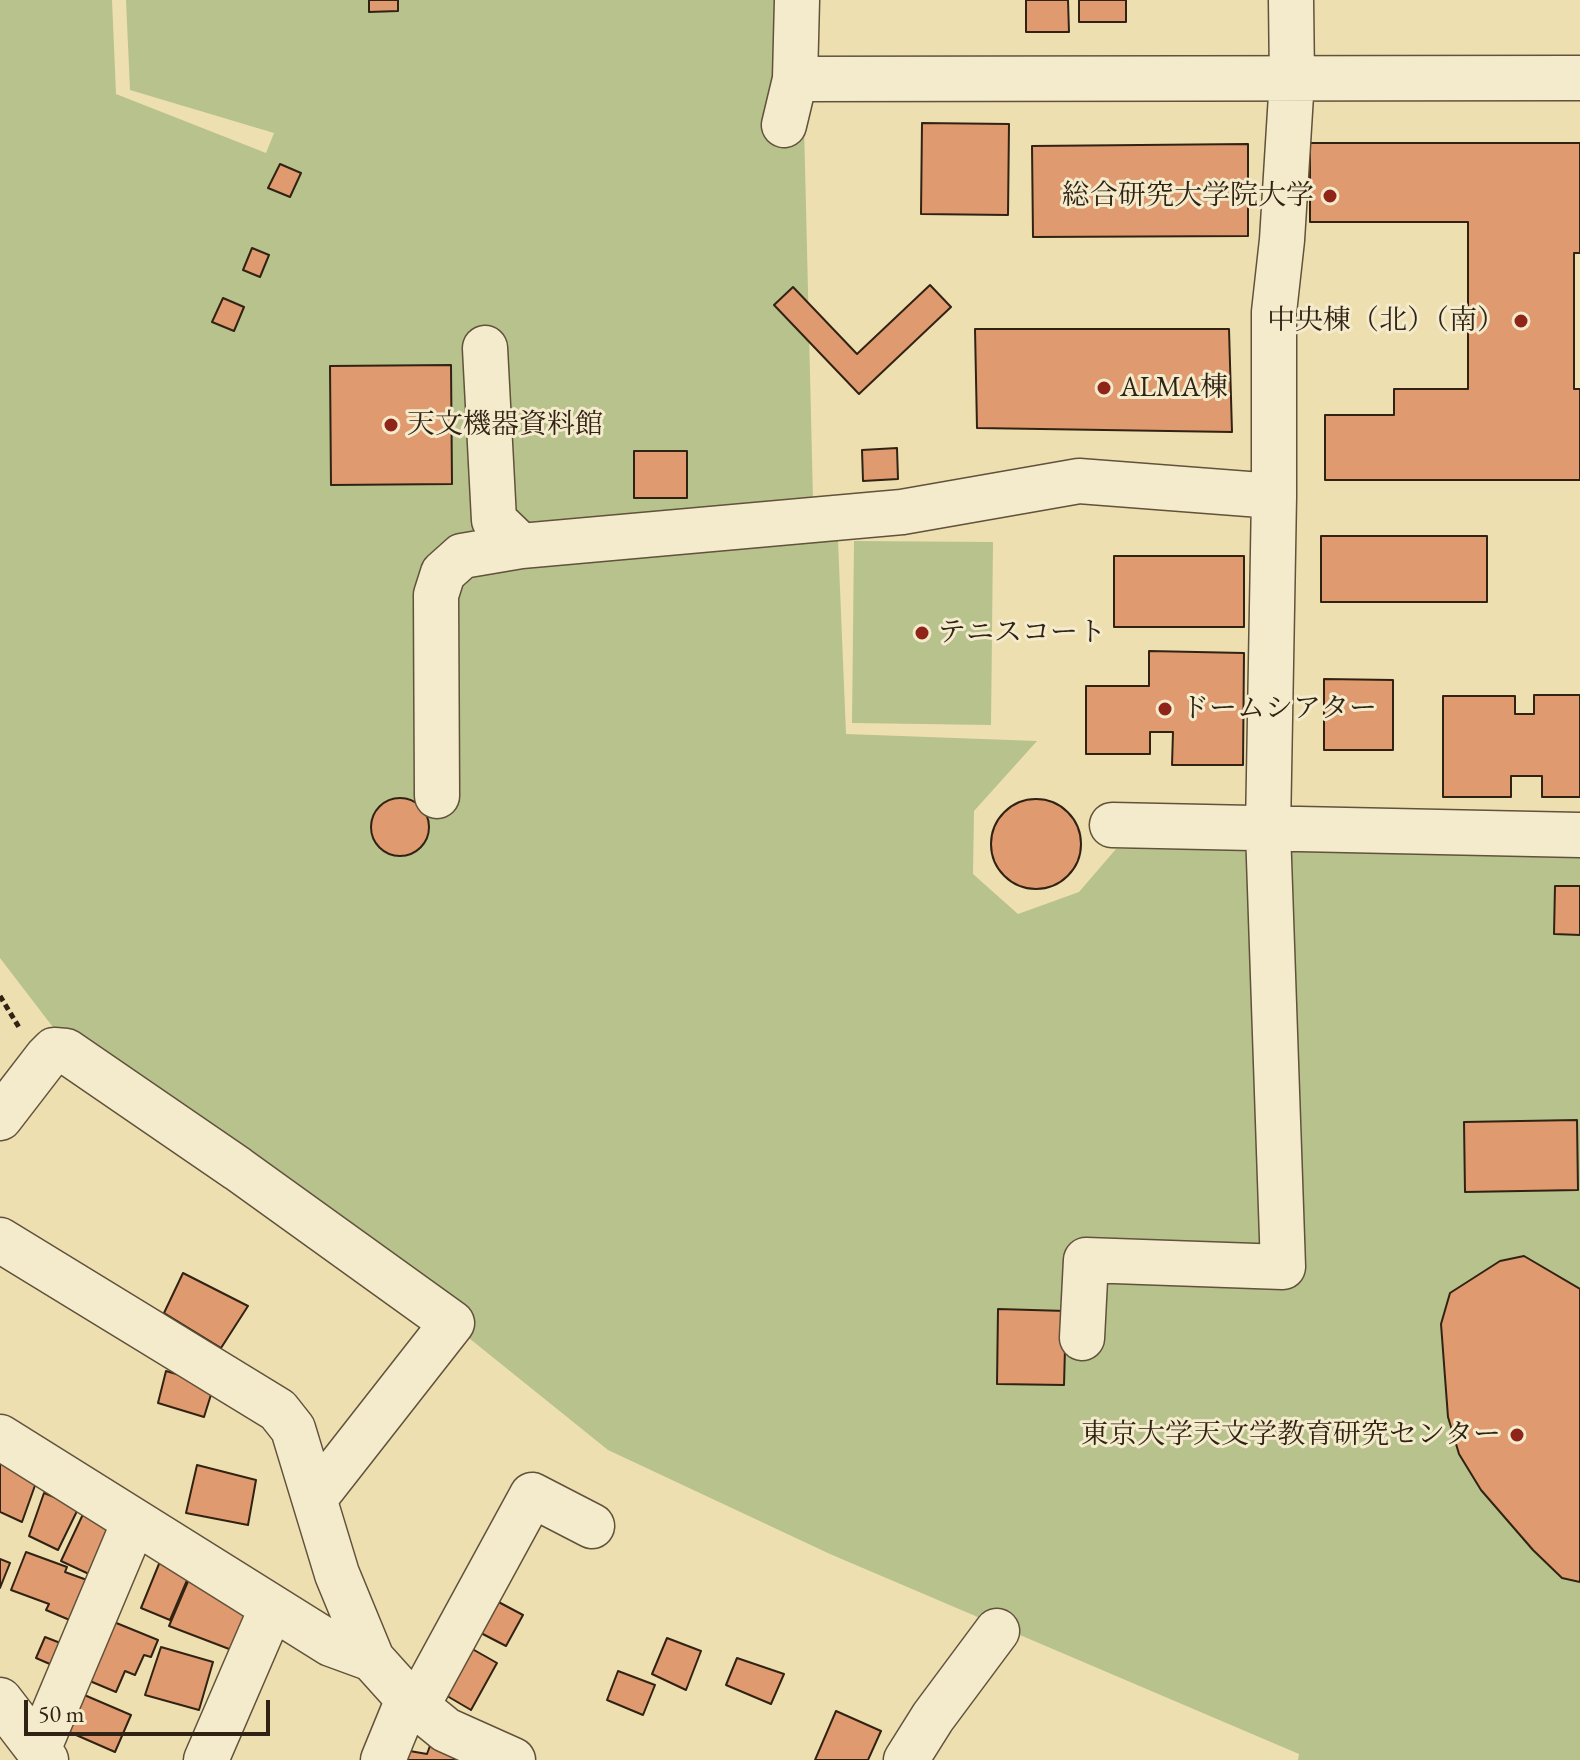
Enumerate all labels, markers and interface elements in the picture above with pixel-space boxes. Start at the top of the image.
place label: 総合研究大学院大学 [1062,179,1314,213]
marker: 総合研究大学院大学 [1321,187,1339,205]
place label: 中央棟（北）（南） [1267,304,1505,338]
marker: 中央棟（北）（南） [1512,312,1530,330]
place label: ALMA棟 [1120,371,1228,405]
marker: ALMA棟 [1095,379,1113,397]
place label: 天文機器資料館 [407,408,603,442]
marker: 天文機器資料館 [382,416,400,434]
place label: テニスコート [938,616,1106,650]
marker: テニスコート [913,624,931,642]
place label: ドームシアター [1181,692,1377,726]
marker: ドームシアター [1156,700,1174,718]
place label: 東京大学天文学教育研究センター [1081,1418,1501,1452]
marker: 東京大学天文学教育研究センター [1508,1426,1526,1444]
scale bar [28,1684,274,1734]
text: 50 m [38,1698,85,1729]

